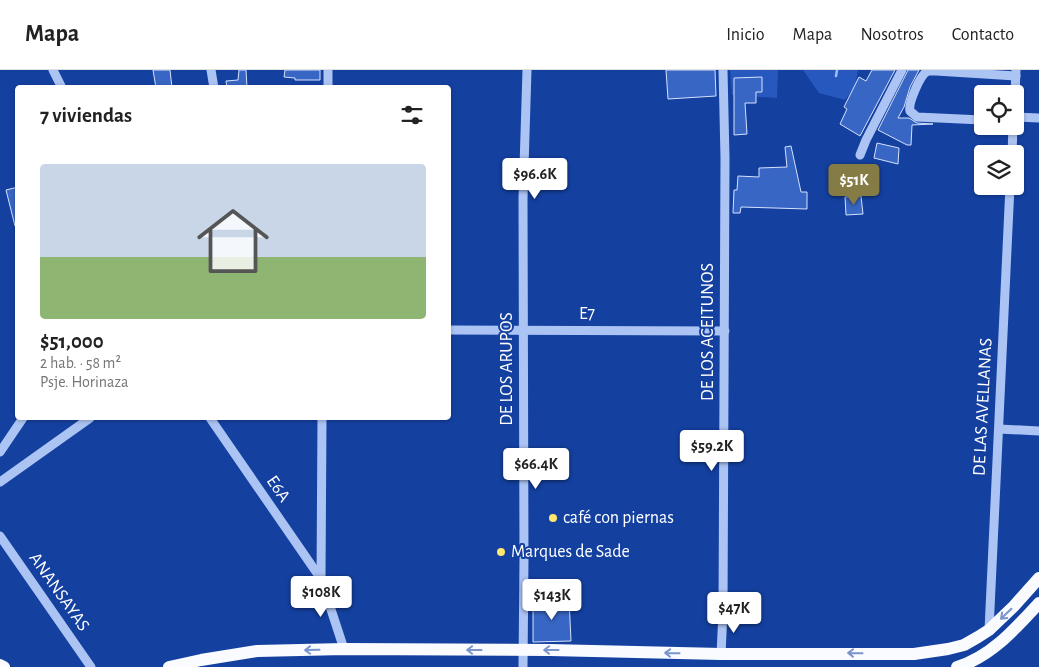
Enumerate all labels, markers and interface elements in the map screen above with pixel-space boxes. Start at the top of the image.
text: Mapa [25,22,79,46]
text: Inicio [726,26,765,44]
text: Mapa [793,26,832,44]
text: Nosotros [860,26,924,44]
text: Contacto [952,26,1014,44]
map controls [974,85,1024,195]
button: locate [974,85,1024,135]
icon: filters [398,101,426,129]
text: 7 viviendas [40,105,132,126]
button: layers [974,145,1024,195]
pin: $96.6K [494,158,576,200]
pin: $51K [824,164,884,206]
text: $96.6K [513,166,557,182]
text: $51K [839,172,869,188]
icon: home [188,196,278,286]
street label: DE LOS ACEITUNOS [699,263,717,401]
street label: E7 [579,305,595,323]
street label: DE LOS ARUPOS [498,312,516,426]
text: $51,000 [40,331,104,352]
street label: DE LAS AVELLANAS [970,338,996,476]
text: 2 hab. · 58 m² [40,355,121,371]
text: Psje. Horinaza [40,374,128,390]
pin: $59.2K [671,430,753,472]
text: $59.2K [691,438,733,454]
pin: $66.4K [495,448,577,490]
text: $66.4K [514,456,558,472]
street label: E6A [263,473,294,506]
place label: café con piernas [563,509,674,527]
marker: café con piernas [547,512,559,524]
place label: Marques de Sade [511,543,630,561]
marker: Marques de Sade [495,546,507,558]
street label: ANANSAYAS [26,550,92,634]
pin: $108K [286,576,356,618]
pin: $143K [517,578,587,621]
text: $108K [302,584,340,600]
text: $143K [533,587,571,603]
pin: $47K [704,592,764,634]
text: $47K [718,600,750,616]
one-way arrow [1000,608,1012,620]
one-way arrow [304,645,320,655]
one-way arrow [466,645,482,655]
one-way arrow [543,645,560,655]
one-way arrow [664,648,680,657]
one-way arrow [847,648,864,658]

